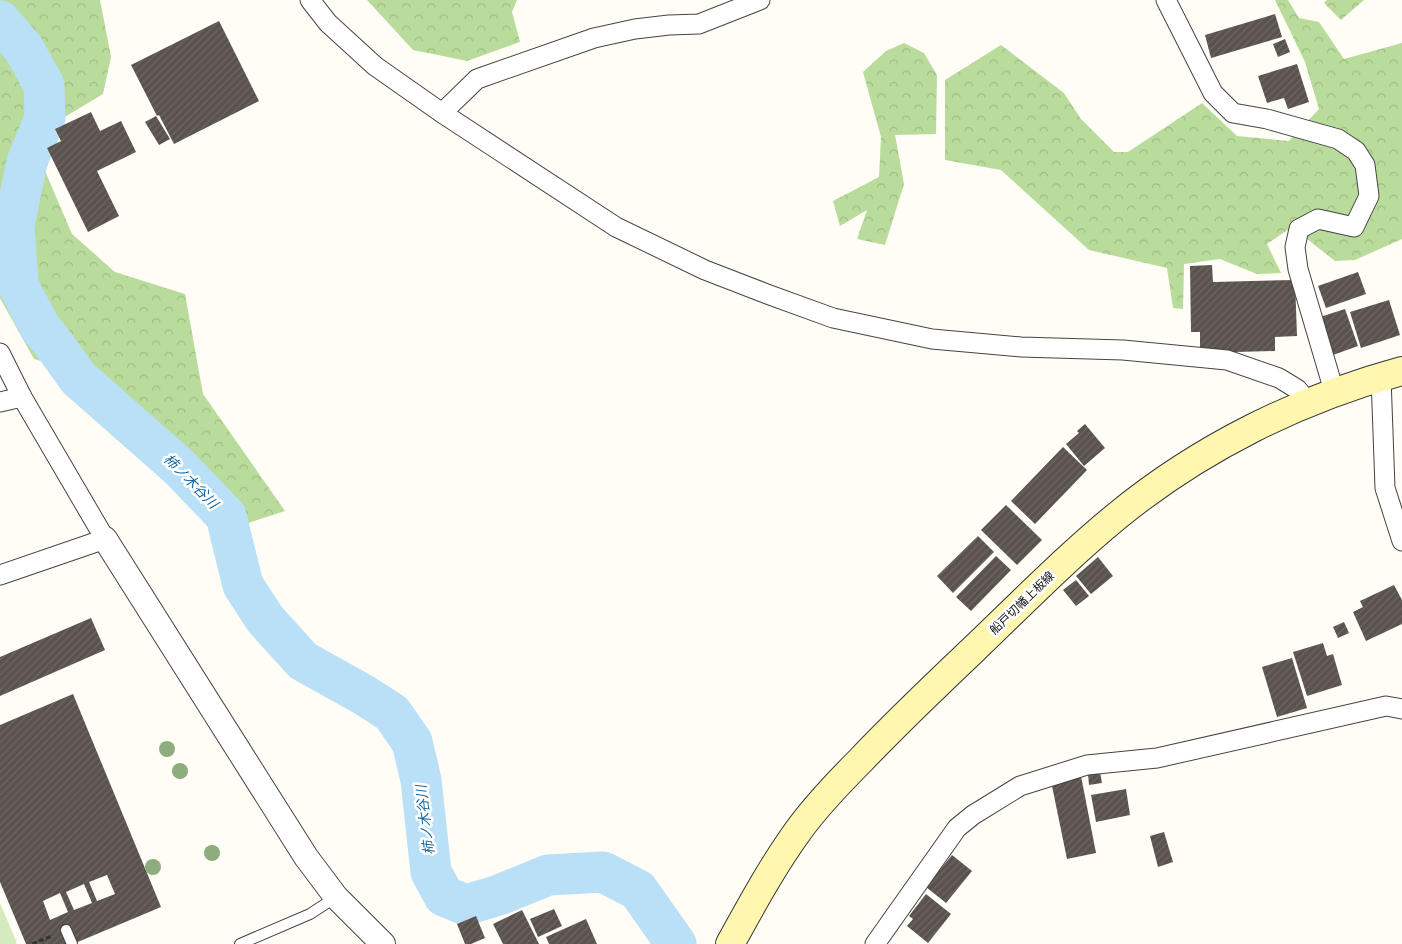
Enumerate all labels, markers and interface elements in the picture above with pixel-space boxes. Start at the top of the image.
water label: 柿ノ木谷川 [160,450,224,514]
street label: 船戸切幡上板線 [986,568,1057,637]
water label: 柿ノ木谷川 [412,782,438,856]

